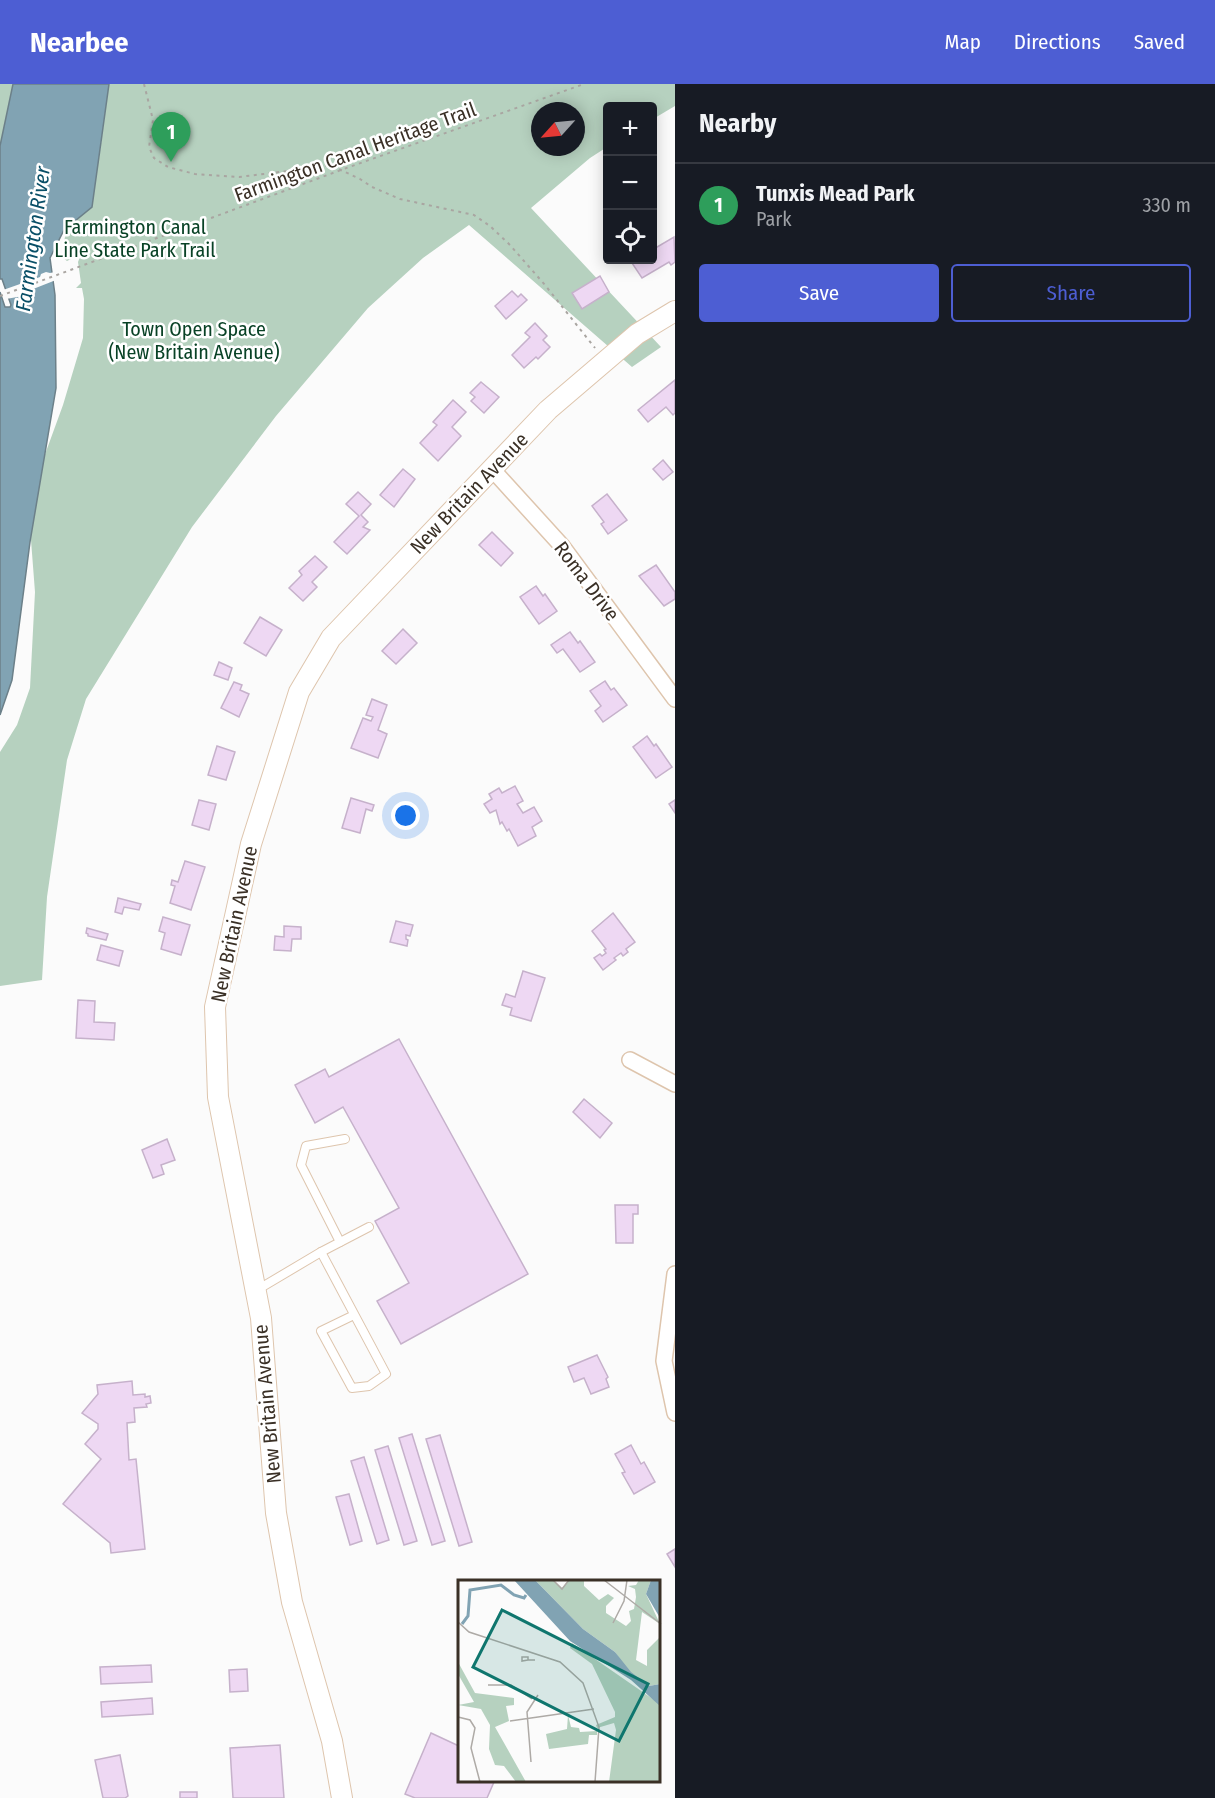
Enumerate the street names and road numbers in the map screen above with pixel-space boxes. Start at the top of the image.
street label: Farmington Canal Heritage Trail [231,97,479,207]
street label: New Britain Avenue [405,427,533,559]
street label: Roma Drive [549,537,625,625]
street label: New Britain Avenue [206,844,262,1004]
street label: New Britain Avenue [248,1324,286,1484]

